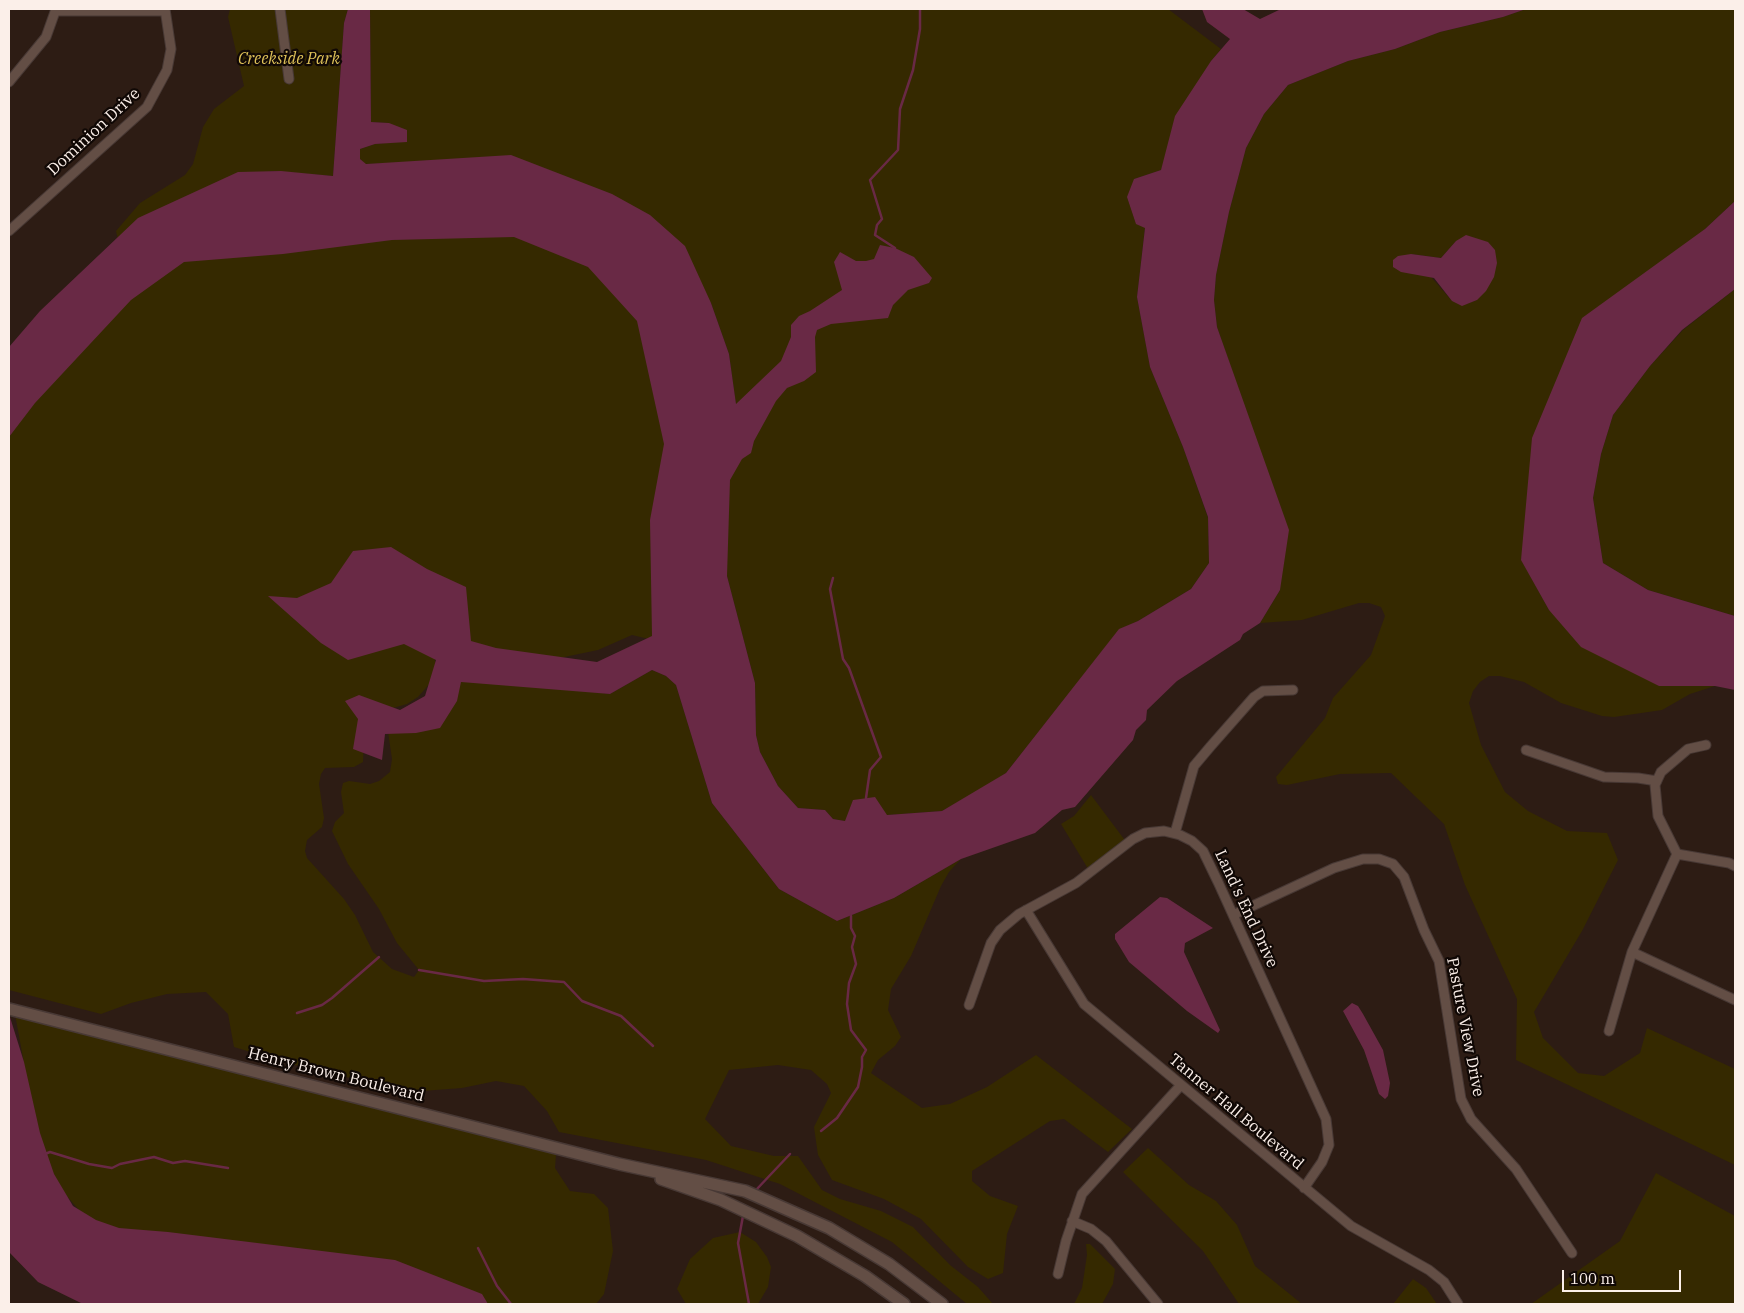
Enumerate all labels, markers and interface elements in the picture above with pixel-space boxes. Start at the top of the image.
park label: Creekside Park [238,49,340,69]
street label: Dominion Drive [44,84,144,180]
street label: Land's End Drive [1210,847,1282,971]
street label: Pasture View Drive [1442,956,1488,1098]
street label: Henry Brown Boulevard [246,1044,426,1106]
street label: Tanner Hall Boulevard [1165,1050,1307,1174]
scale bar [1564,1260,1683,1292]
text: 100 m [1570,1269,1615,1288]

